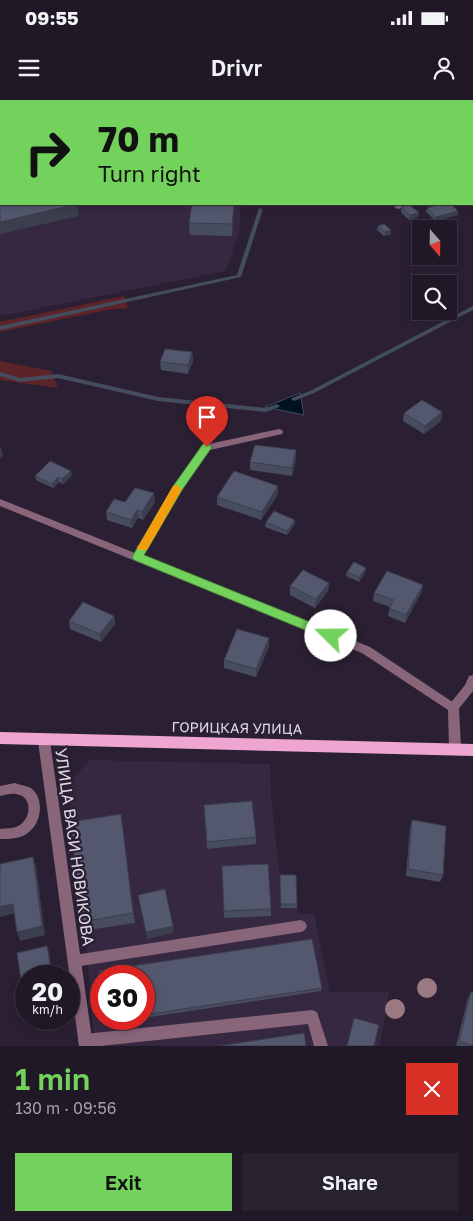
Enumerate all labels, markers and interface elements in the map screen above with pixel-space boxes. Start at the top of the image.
text: 09:55 [25,6,79,29]
icon: menu [15,54,43,82]
text: Drivr [211,54,262,81]
icon: person [430,54,458,82]
text: 70 m [98,118,179,160]
icon: right [15,120,80,185]
text: Turn right [98,160,201,187]
north arrow [412,220,458,265]
map controls [412,220,457,320]
button: search [412,275,457,320]
pin [186,396,228,447]
icon: arrive [193,403,221,431]
position arrow [304,609,356,661]
street label: ГОРИЦКАЯ УЛИЦА [172,718,303,737]
street label: УЛИЦА ВАСИ НОВИКОВА [51,747,99,947]
speed limit sign: 30 [90,965,155,1030]
text: 20 [32,976,63,1007]
text: km/h [32,1002,63,1017]
text: 1 min [15,1061,90,1097]
button: close [406,1063,458,1115]
text: 130 m · 09:56 [15,1098,116,1118]
button: Exit [15,1153,232,1211]
button: Share [242,1153,458,1211]

